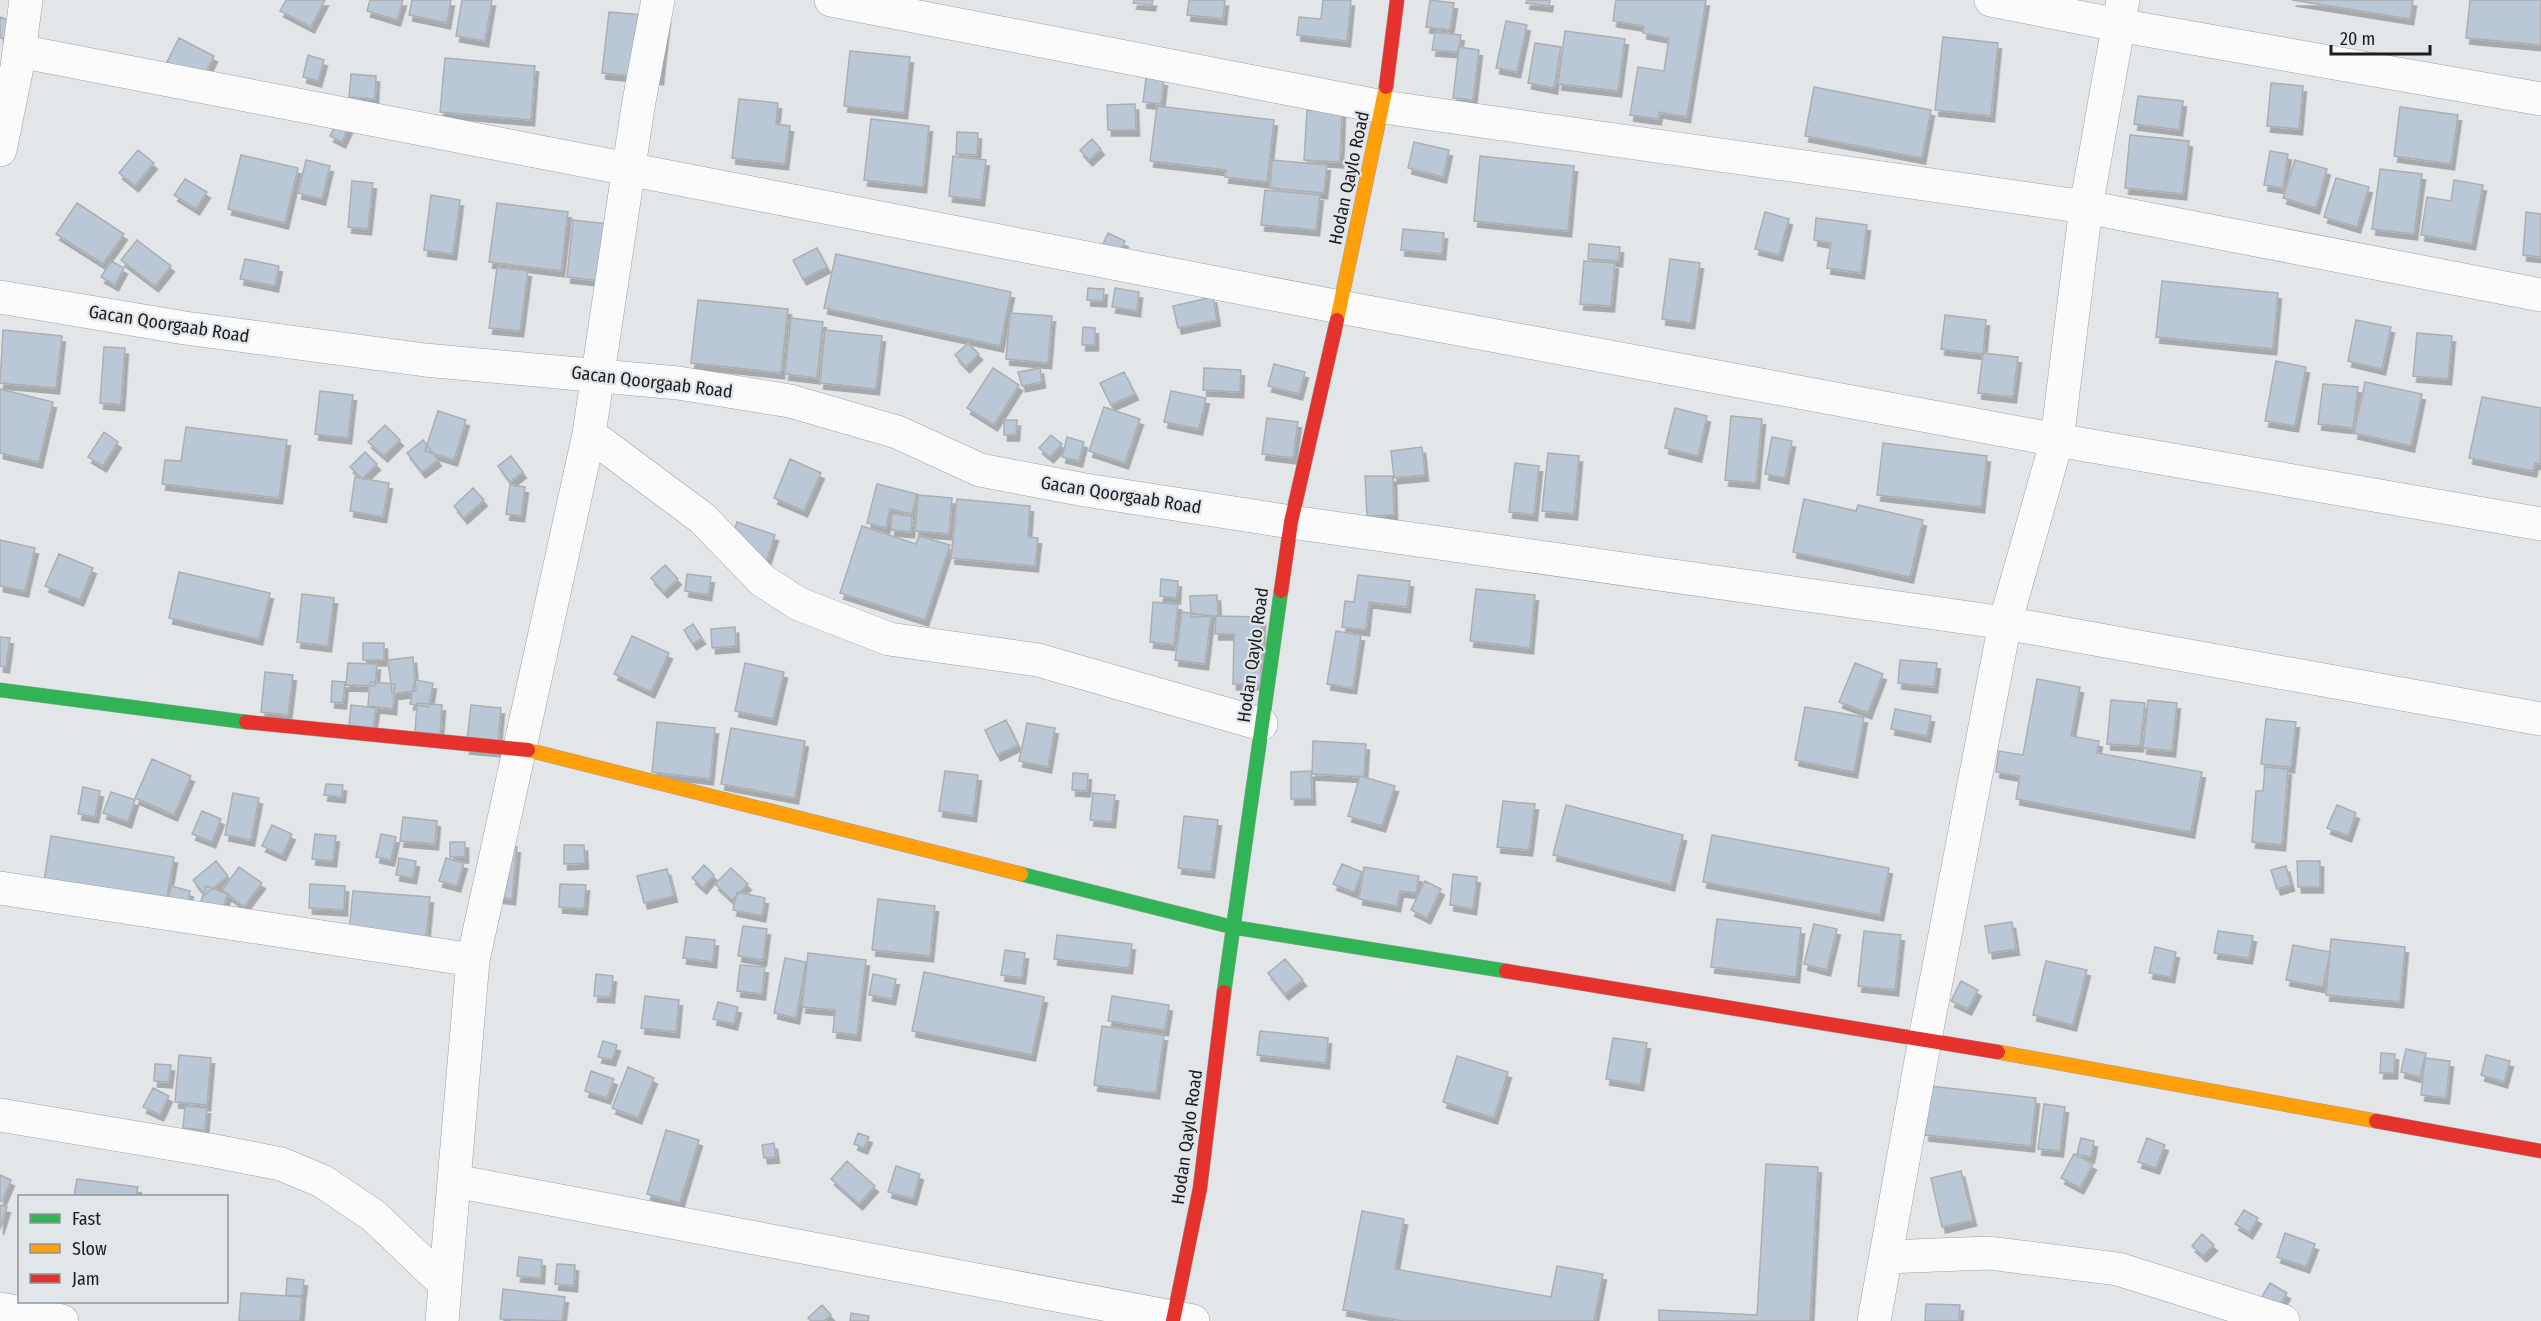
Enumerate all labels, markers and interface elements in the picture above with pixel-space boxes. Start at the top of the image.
scale bar [2331,18,2430,56]
text: 20 m [2340,28,2375,50]
street label: Hodan Qaylo Road [1324,109,1374,247]
street label: Gacan Qoorgaab Road [87,300,251,348]
street label: Gacan Qoorgaab Road [570,361,734,403]
street label: Gacan Qoorgaab Road [1039,471,1203,519]
street label: Hodan Qaylo Road [1233,586,1273,724]
street label: Hodan Qaylo Road [1167,1068,1207,1206]
legend [18,1195,228,1303]
text: Fast [72,1208,101,1230]
text: Slow [72,1238,107,1260]
text: Jam [72,1268,100,1290]

